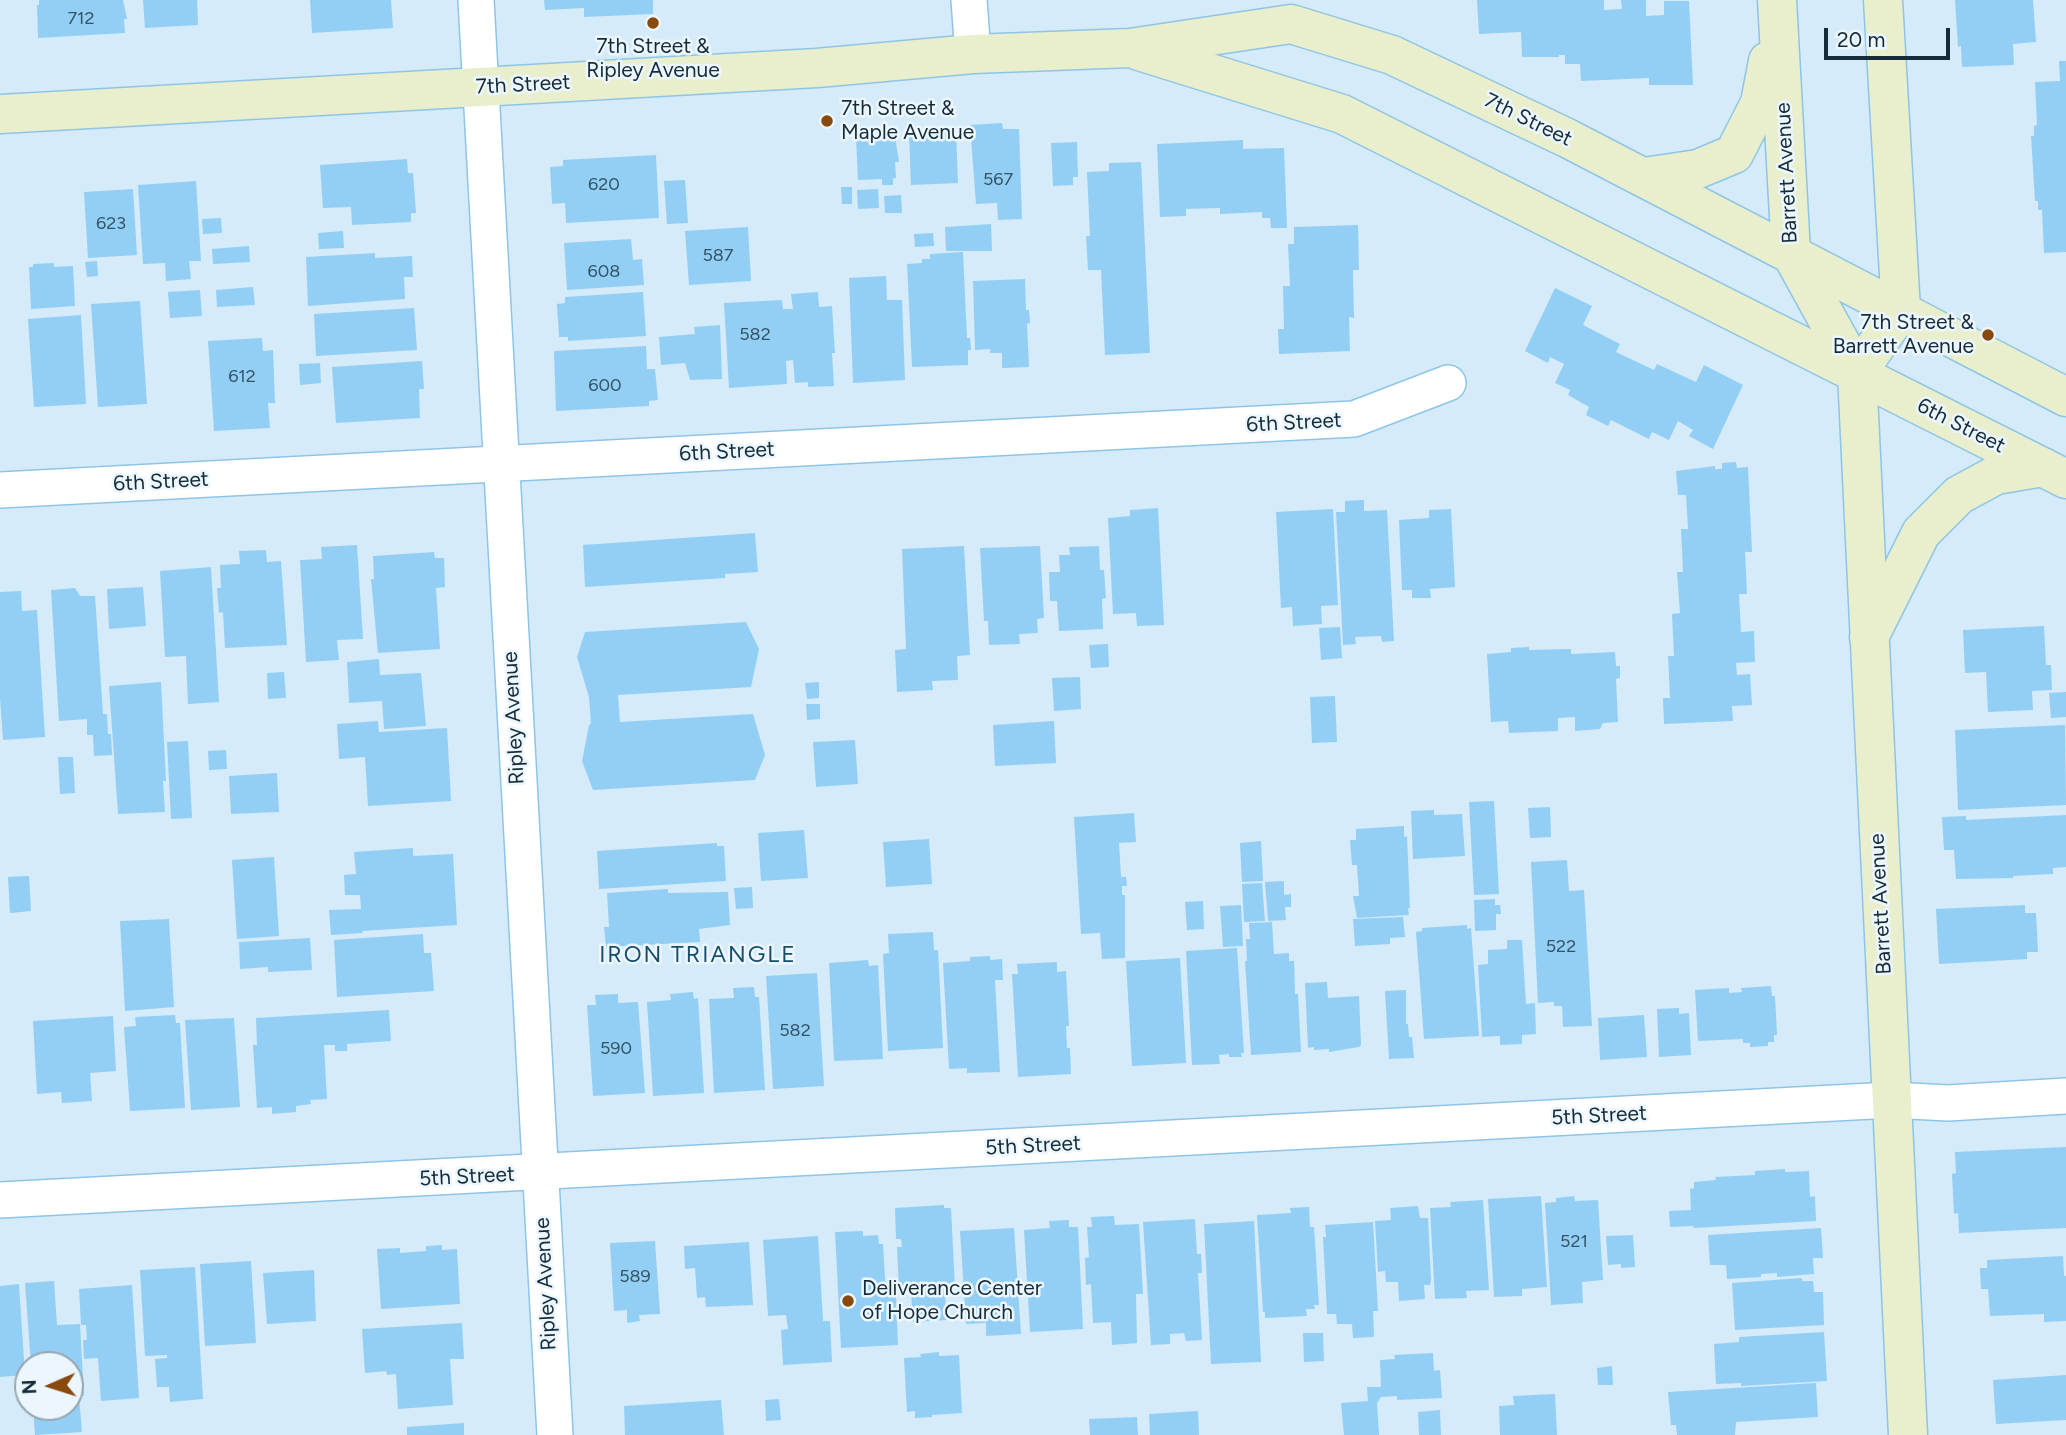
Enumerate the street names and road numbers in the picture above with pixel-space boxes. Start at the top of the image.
street label: 7th Street [475,70,571,100]
street label: 7th Street [1480,88,1576,152]
street label: Barrett Avenue [1771,102,1803,244]
street label: 6th Street [1913,393,2009,459]
street label: 6th Street [1246,408,1342,438]
street label: 6th Street [679,437,775,467]
street label: 6th Street [113,467,209,497]
street label: Ripley Avenue [498,651,530,785]
street label: Barrett Avenue [1865,833,1897,975]
street label: 5th Street [1551,1101,1647,1131]
street label: 5th Street [985,1131,1081,1161]
street label: 5th Street [419,1162,515,1192]
street label: Ripley Avenue [530,1217,562,1351]

